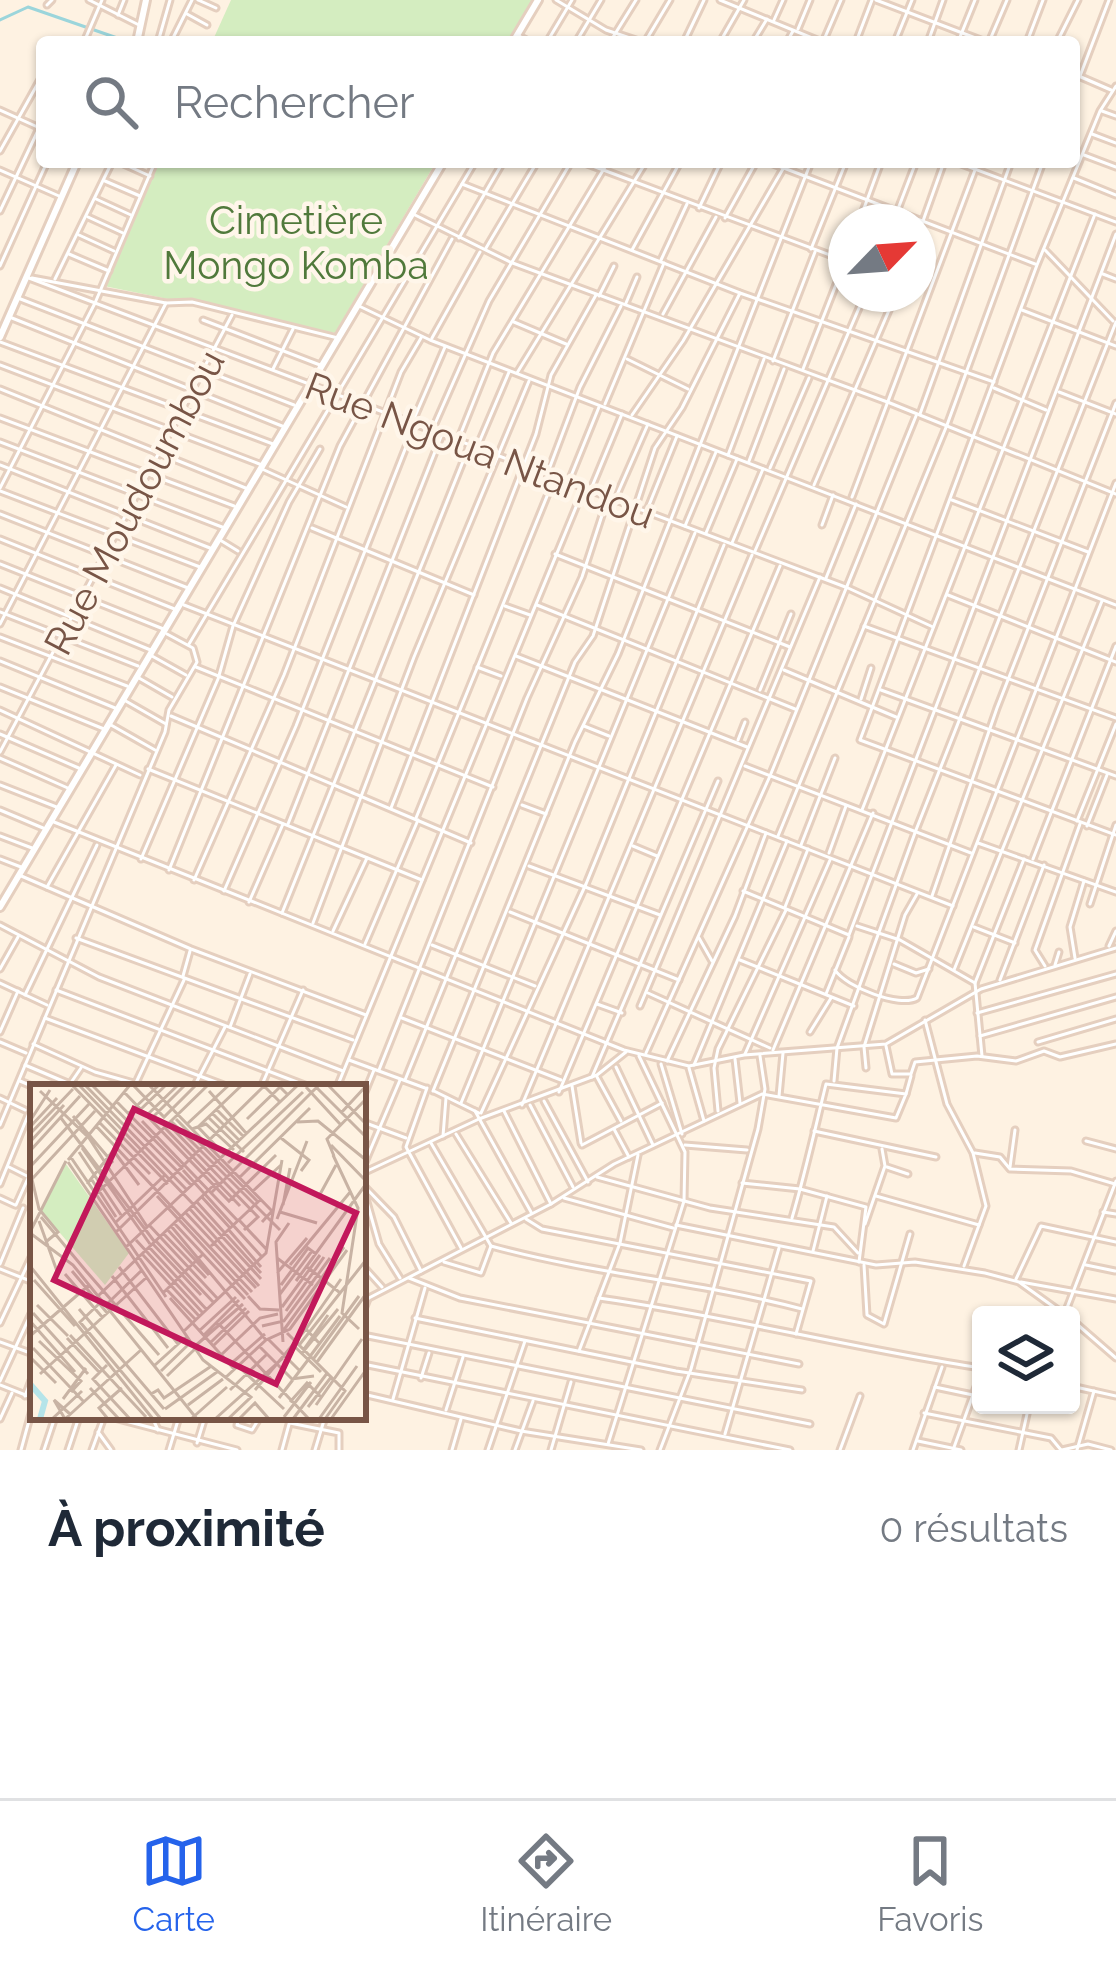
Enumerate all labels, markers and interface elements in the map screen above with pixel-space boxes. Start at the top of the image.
search box [36,36,1080,168]
icon: search [78,69,144,135]
text: Rechercher [174,76,415,129]
park label: Cimetière Mongo Komba [163,197,429,288]
north arrow [828,204,936,312]
street label: Rue Moudoumbou [34,342,234,662]
street label: Rue Ngoua Ntandou [299,362,661,538]
inset map [30,1084,366,1420]
map controls [972,1306,1080,1414]
button: layers [972,1306,1080,1414]
text: À proximité [48,1498,325,1558]
text: 0 résultats [880,1505,1068,1551]
tab: Carte [133,1828,215,1939]
tab: Itinéraire [480,1828,612,1939]
tab: Favoris [877,1828,983,1939]

